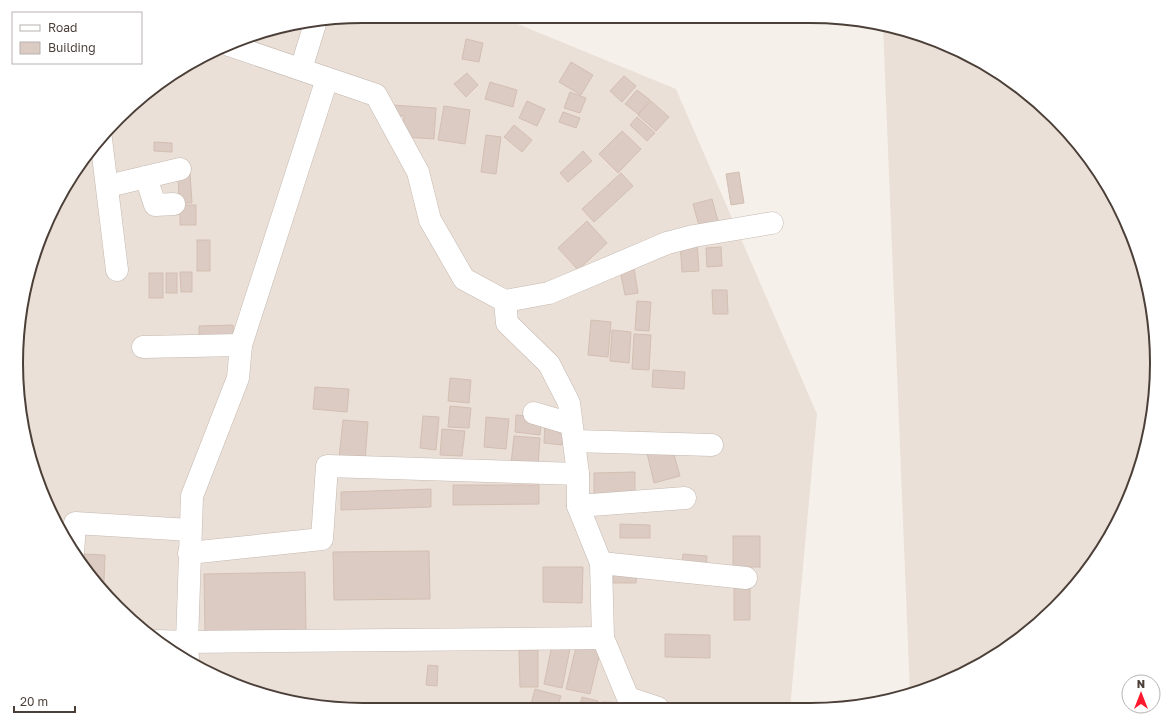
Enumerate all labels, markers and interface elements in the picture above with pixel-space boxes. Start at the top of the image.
legend [12,12,142,64]
text: Road [48,20,77,35]
text: Building [48,40,96,55]
north arrow [1121,674,1161,714]
text: N [1137,677,1145,690]
scale bar [14,688,75,714]
text: 20 m [20,694,48,709]

